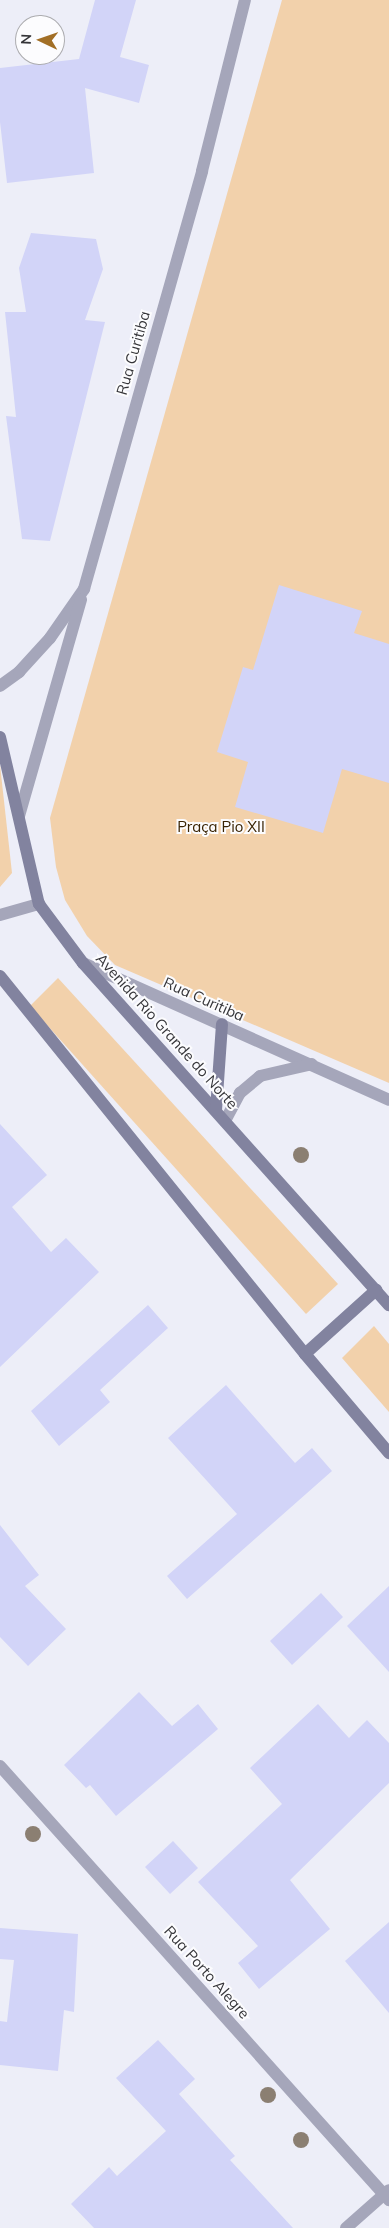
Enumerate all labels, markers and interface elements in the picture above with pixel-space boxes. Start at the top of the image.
north arrow [15,15,65,65]
text: N [17,34,35,45]
street label: Rua Curitiba [112,309,154,397]
park label: Praça Pio XII [177,818,265,836]
street label: Avenida Rio Grande do Norte [92,950,242,1112]
street label: Rua Curitiba [161,973,247,1025]
street label: Rua Porto Alegre [161,1922,253,2022]

